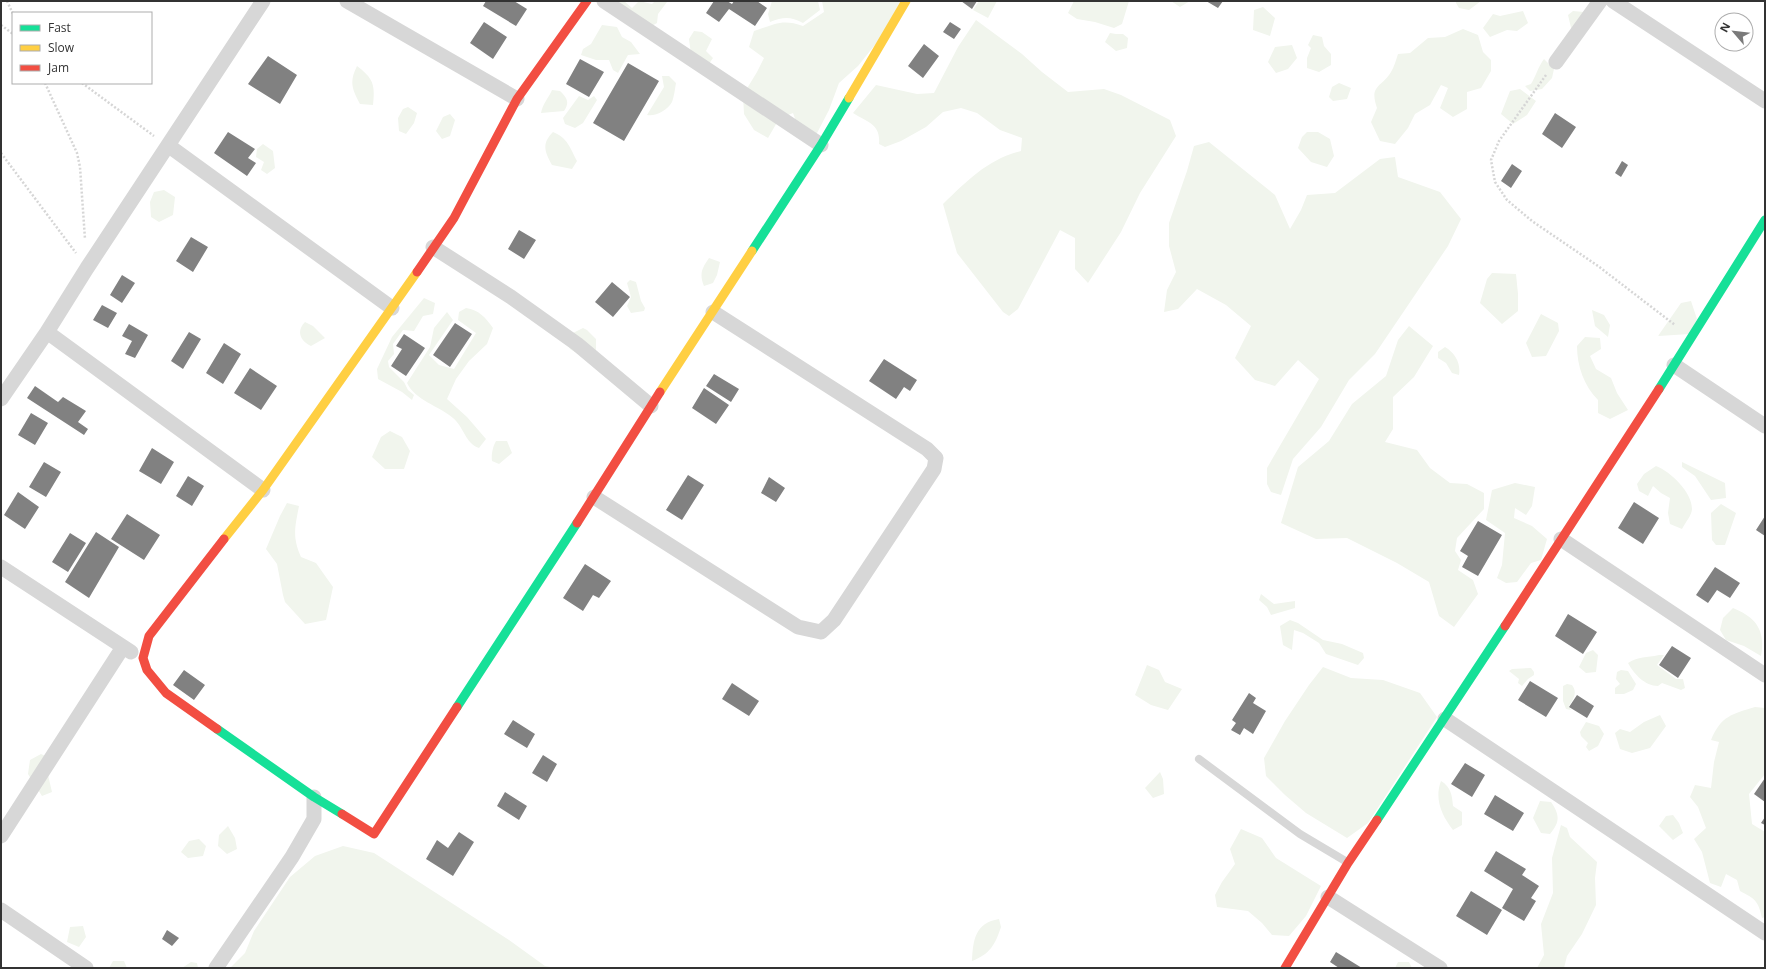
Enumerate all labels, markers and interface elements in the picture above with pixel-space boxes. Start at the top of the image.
legend [12,12,152,84]
north arrow [1714,12,1754,52]
text: Fast [48,19,71,36]
text: N [1716,20,1733,35]
text: Slow [48,39,75,56]
text: Jam [47,59,69,76]

